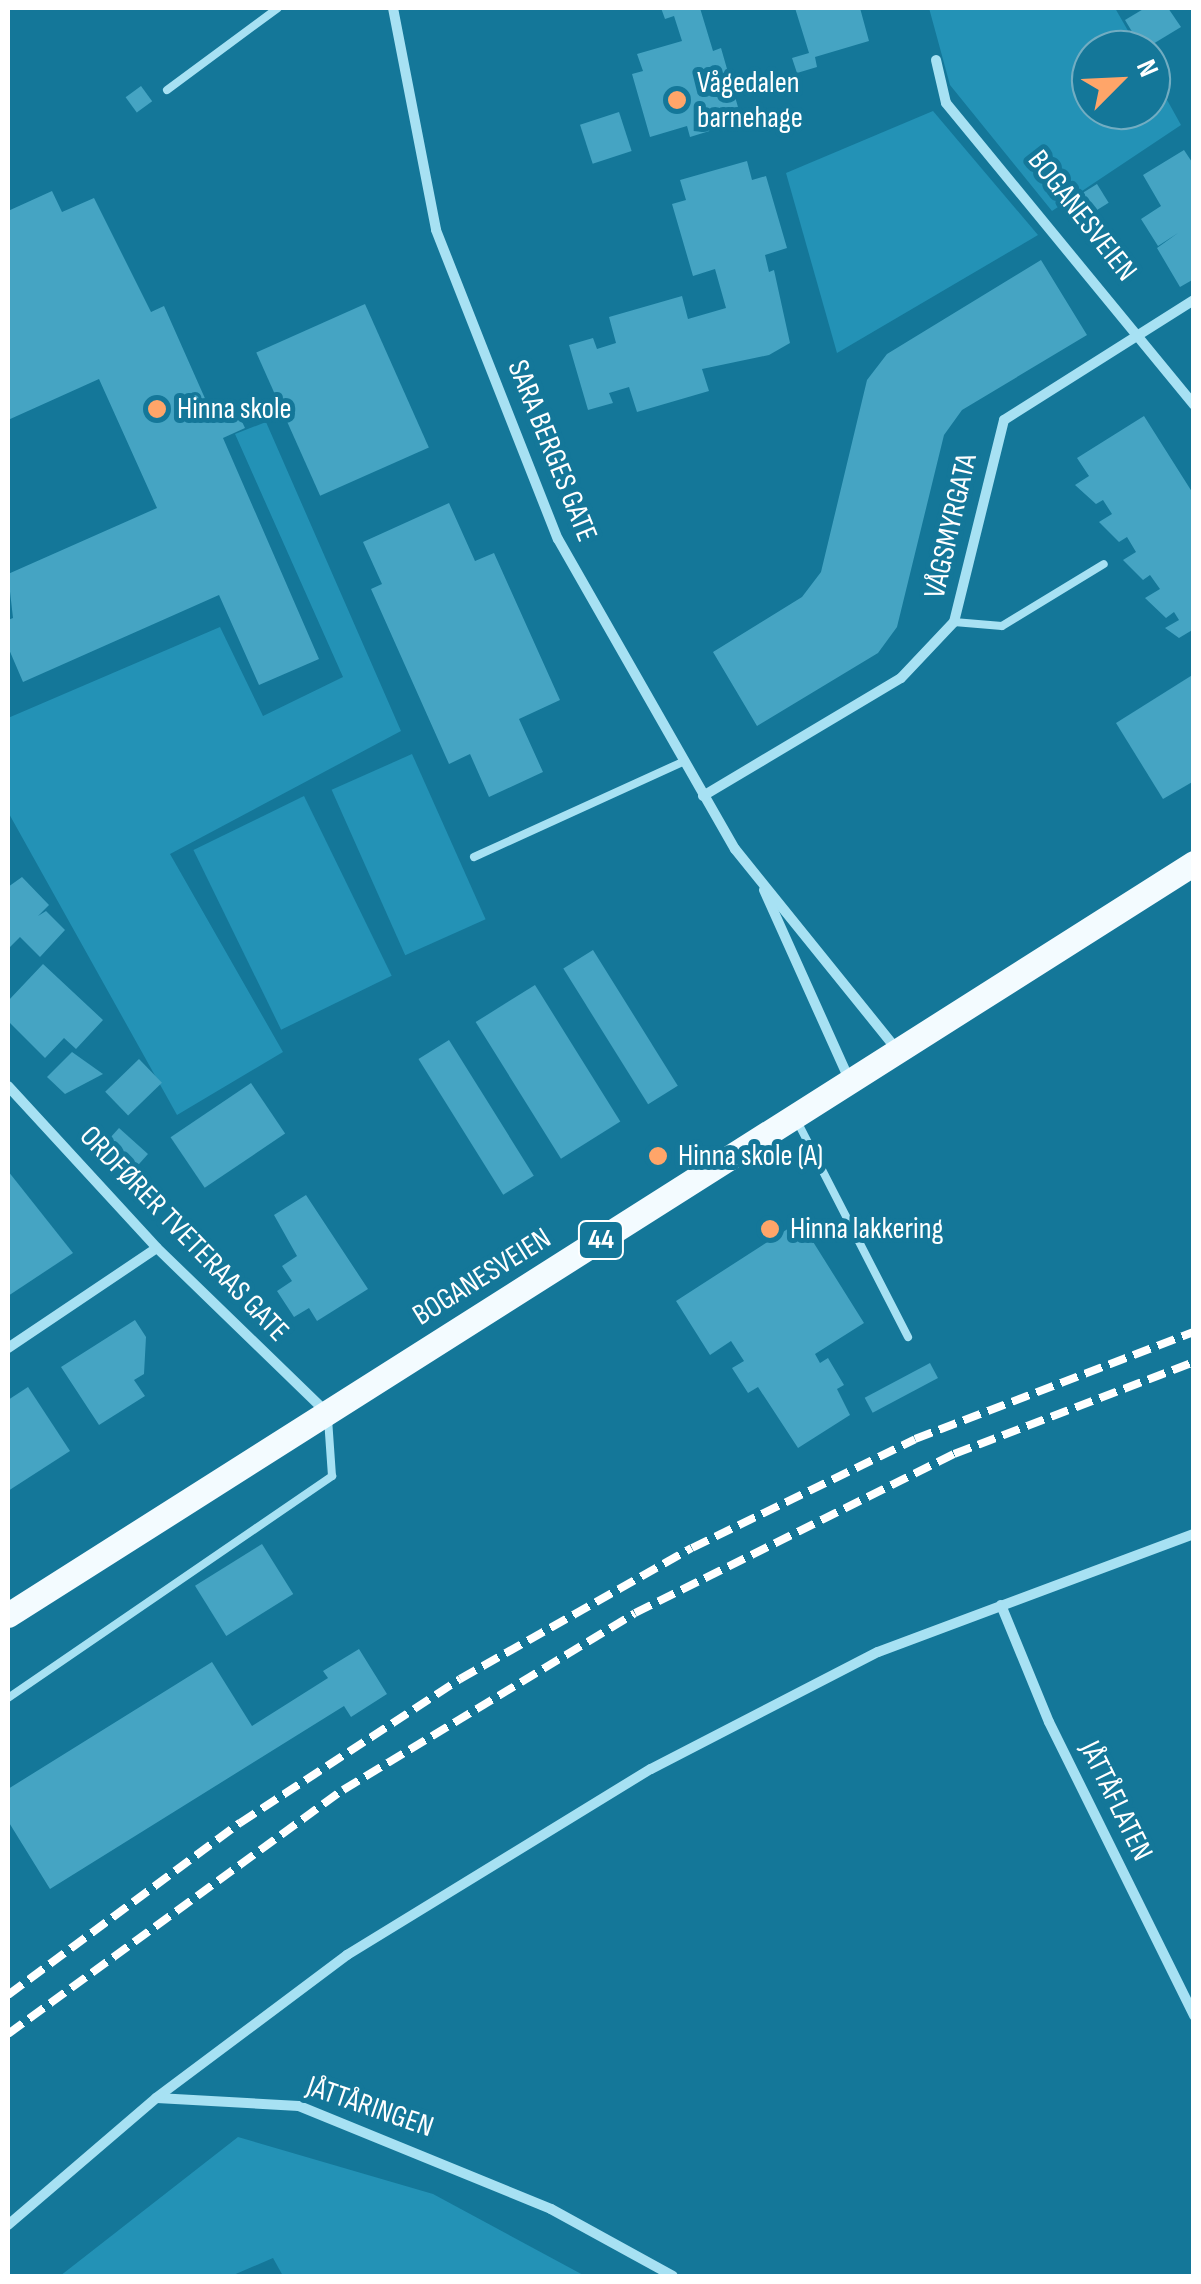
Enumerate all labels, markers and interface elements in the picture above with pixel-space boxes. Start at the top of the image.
north arrow [1071,30,1171,130]
text: N [1129,55,1165,82]
place label: Vågedalen barnehage [697,65,803,136]
marker: Vågedalen barnehage [666,89,688,111]
street label: BOGANESVEIEN [1020,143,1144,289]
street label: SARA BERGES GATE [499,355,605,547]
place label: Hinna skole [177,391,292,427]
marker: Hinna skole [146,398,168,420]
street label: VÅGSMYRGATA [917,450,985,602]
street label: ORDFØRER TVETERAAS GATE [72,1119,296,1349]
place label: Hinna skole (A) [678,1138,823,1174]
marker: Hinna skole (A) [647,1145,669,1167]
place label: Hinna lakkering [790,1211,943,1247]
road number: 44 [576,1217,626,1263]
marker: Hinna lakkering [759,1218,781,1240]
street label: BOGANESVEIEN [406,1220,558,1334]
street label: JÅTTÅFLATEN [1072,1735,1160,1867]
street label: JÅTTÅRINGEN [302,2069,438,2145]

